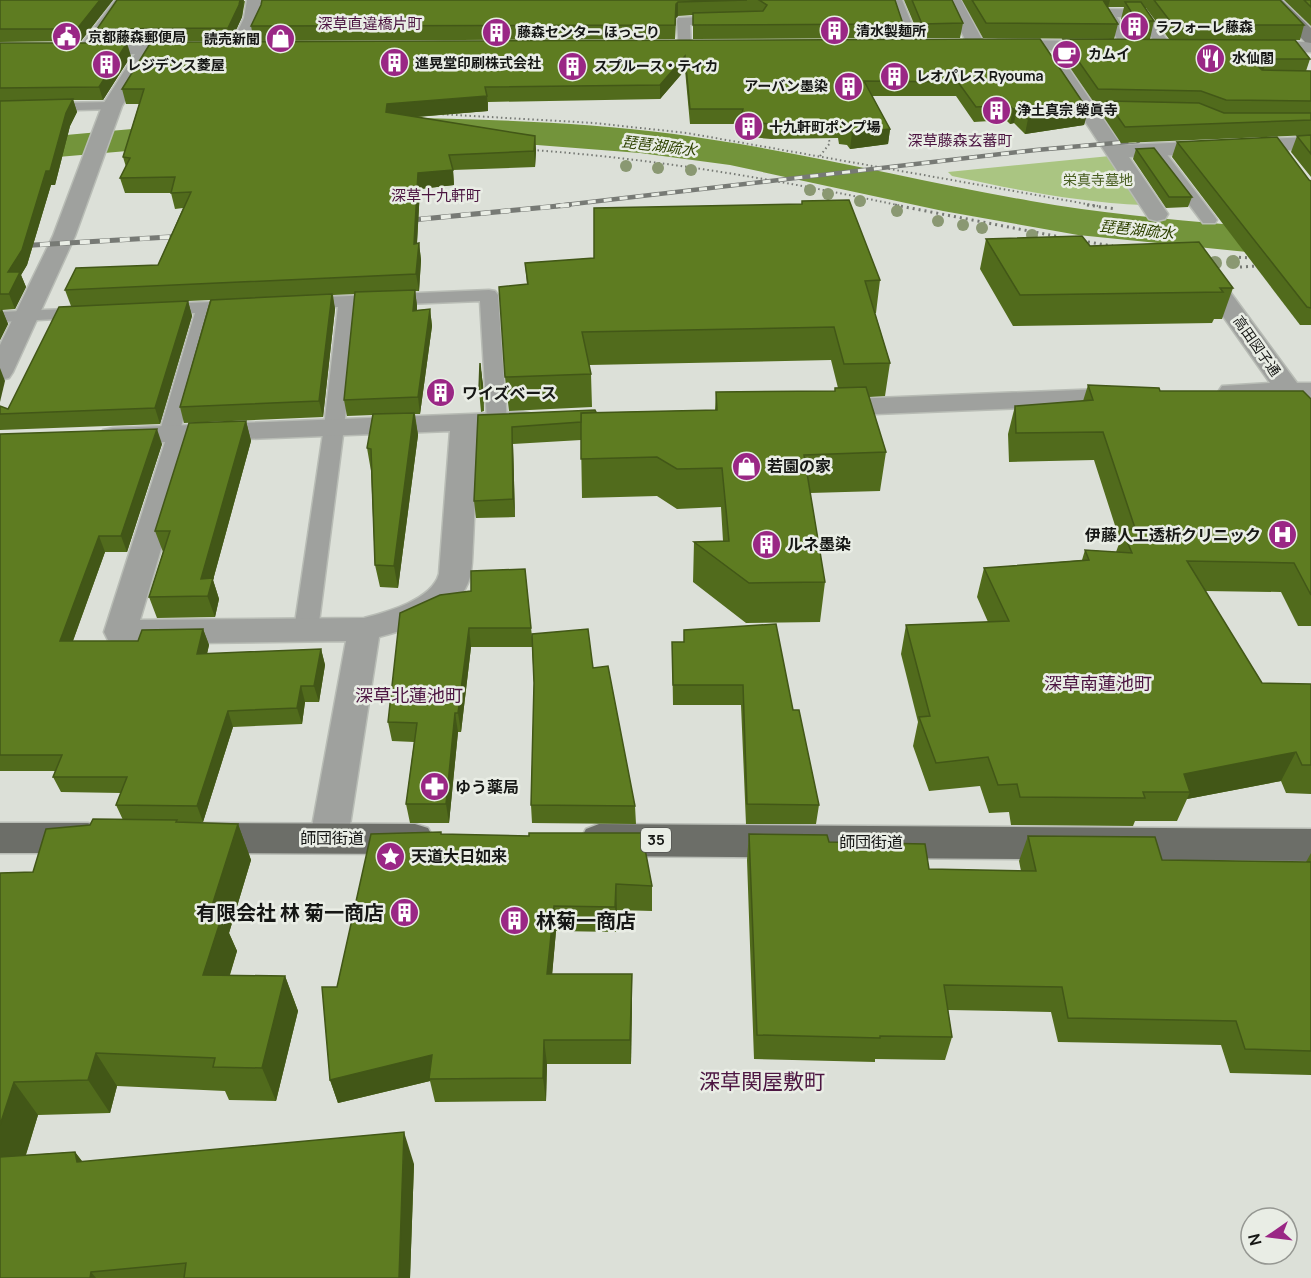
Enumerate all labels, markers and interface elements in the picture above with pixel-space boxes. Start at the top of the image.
building icon: ラフォーレ藤森 [1118,11,1150,43]
district label: 深草直違橋片町 [317,13,423,34]
building icon: 清水製麺所 [819,15,851,47]
building icon: 藤森センター ほっこり [480,16,512,48]
place label: ラフォーレ藤森 [1155,17,1253,36]
public building icon: 京都藤森郵便局 [51,21,83,53]
place label: 清水製麺所 [856,21,926,40]
place label: 藤森センター ほっこり [517,22,660,41]
shop icon: 読売新聞 [265,23,297,55]
place label: 京都藤森郵便局 [88,27,186,46]
place label: 読売新聞 [204,29,260,48]
cafe icon: カムイ [1051,38,1083,70]
restaurant icon: 水仙閣 [1195,42,1227,74]
place label: カムイ [1088,44,1130,63]
building icon: 進晃堂印刷株式会社 [378,47,410,79]
place label: 水仙閣 [1232,48,1274,67]
building icon: レジデンス菱屋 [90,49,122,81]
building icon: スプルース・ティカ [557,50,589,82]
place label: 進晃堂印刷株式会社 [415,53,541,72]
place label: レジデンス菱屋 [127,55,225,74]
place label: スプルース・ティカ [594,56,718,75]
building icon: レオパレス Ryouma [879,60,911,92]
place label: レオパレス Ryouma [916,66,1044,85]
building icon: アーバン墨染 [833,70,865,102]
place label: アーバン墨染 [744,76,828,95]
building icon: 浄土真宗 榮眞寺 [980,94,1012,126]
place label: 浄土真宗 榮眞寺 [1017,100,1118,119]
building icon: 十九軒町ポンプ場 [732,111,764,143]
place label: 十九軒町ポンプ場 [769,117,881,136]
district label: 深草藤森玄蕃町 [907,130,1013,151]
water label: 琵琶湖疏水 [621,131,700,161]
park label: 栄真寺墓地 [1063,170,1133,189]
district label: 深草十九軒町 [391,185,481,206]
water label: 琵琶湖疏水 [1099,215,1177,244]
street label: 高田図子通 [1230,312,1285,380]
building icon: ワイズベース [425,377,457,409]
place label: ワイズベース [462,382,557,404]
shop icon: 若園の家 [730,450,762,482]
place label: 若園の家 [767,455,831,477]
hospital icon: 伊藤人工透析クリニック [1266,519,1298,551]
place label: 伊藤人工透析クリニック [1084,524,1261,546]
building icon: ルネ墨染 [750,528,782,560]
place label: ルネ墨染 [787,533,851,555]
district label: 深草南蓮池町 [1044,671,1152,695]
district label: 深草北蓮池町 [355,683,463,707]
pharmacy icon: ゆう薬局 [418,771,450,803]
place label: ゆう薬局 [455,776,519,798]
street label: 師団街道 [300,827,364,849]
road number: 35 [641,828,671,852]
street label: 師団街道 [839,831,903,853]
place icon: 天道大日如来 [374,840,406,872]
place label: 天道大日如来 [411,845,507,867]
building icon: 有限会社 林 菊一商店 [389,897,421,929]
place label: 有限会社 林 菊一商店 [196,899,384,926]
building icon: 林菊一商店 [499,905,531,937]
place label: 林菊一商店 [536,907,636,934]
district label: 深草関屋敷町 [699,1067,825,1095]
north arrow [1239,1206,1299,1266]
text: N [1242,1231,1267,1248]

